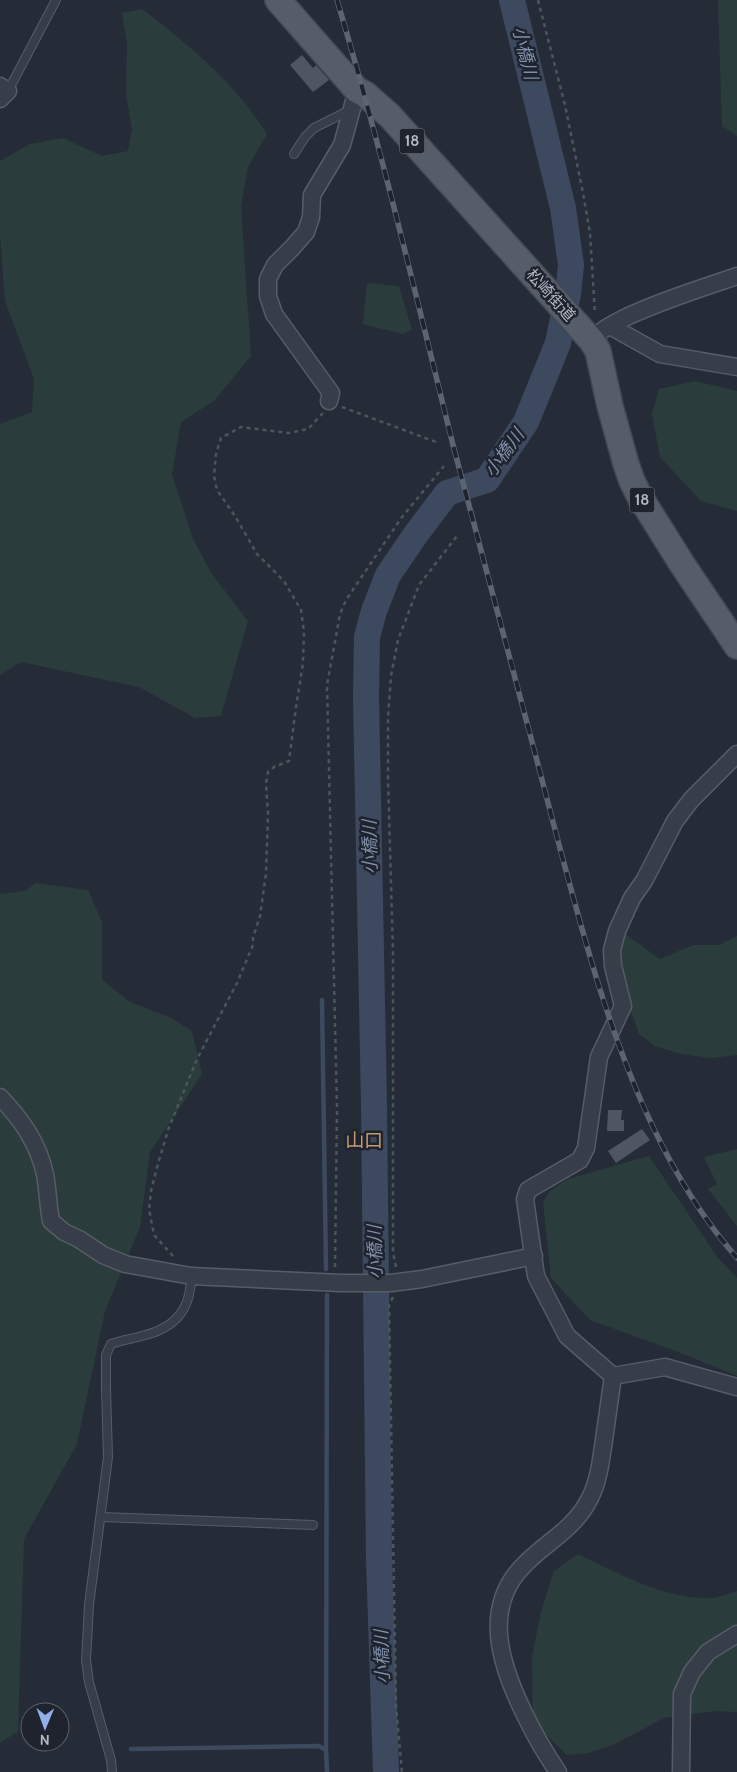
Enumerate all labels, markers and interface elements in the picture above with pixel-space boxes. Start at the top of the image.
water label: 小橋川 [508,24,543,84]
road number: 18 [400,128,424,154]
street label: 松崎街道 [523,265,579,325]
water label: 小橋川 [479,423,530,481]
road number: 18 [630,488,654,512]
water label: 小橋川 [358,818,381,874]
district label: 山口 [345,1129,383,1152]
water label: 小橋川 [363,1223,386,1279]
water label: 小橋川 [370,1628,394,1684]
north arrow [20,1702,70,1752]
text: N [40,1731,50,1749]

